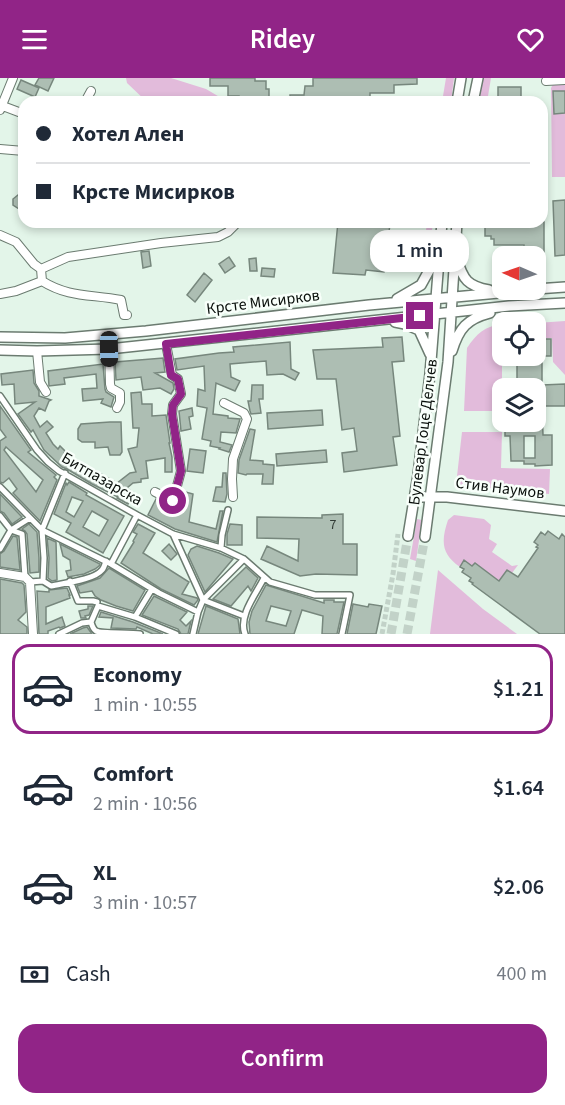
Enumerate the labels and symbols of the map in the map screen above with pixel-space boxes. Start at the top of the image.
callout: 1 min [370,229,470,271]
north arrow [492,246,546,300]
street label: Крсте Мисирков [205,284,321,320]
route end [406,302,433,329]
car [100,331,118,367]
street label: Булевар Гоце Делчев [403,358,443,506]
street label: Битпазарска [58,447,146,511]
street label: Стив Наумов [454,472,546,504]
route start [159,487,186,514]
house number: 7 [330,515,337,535]

